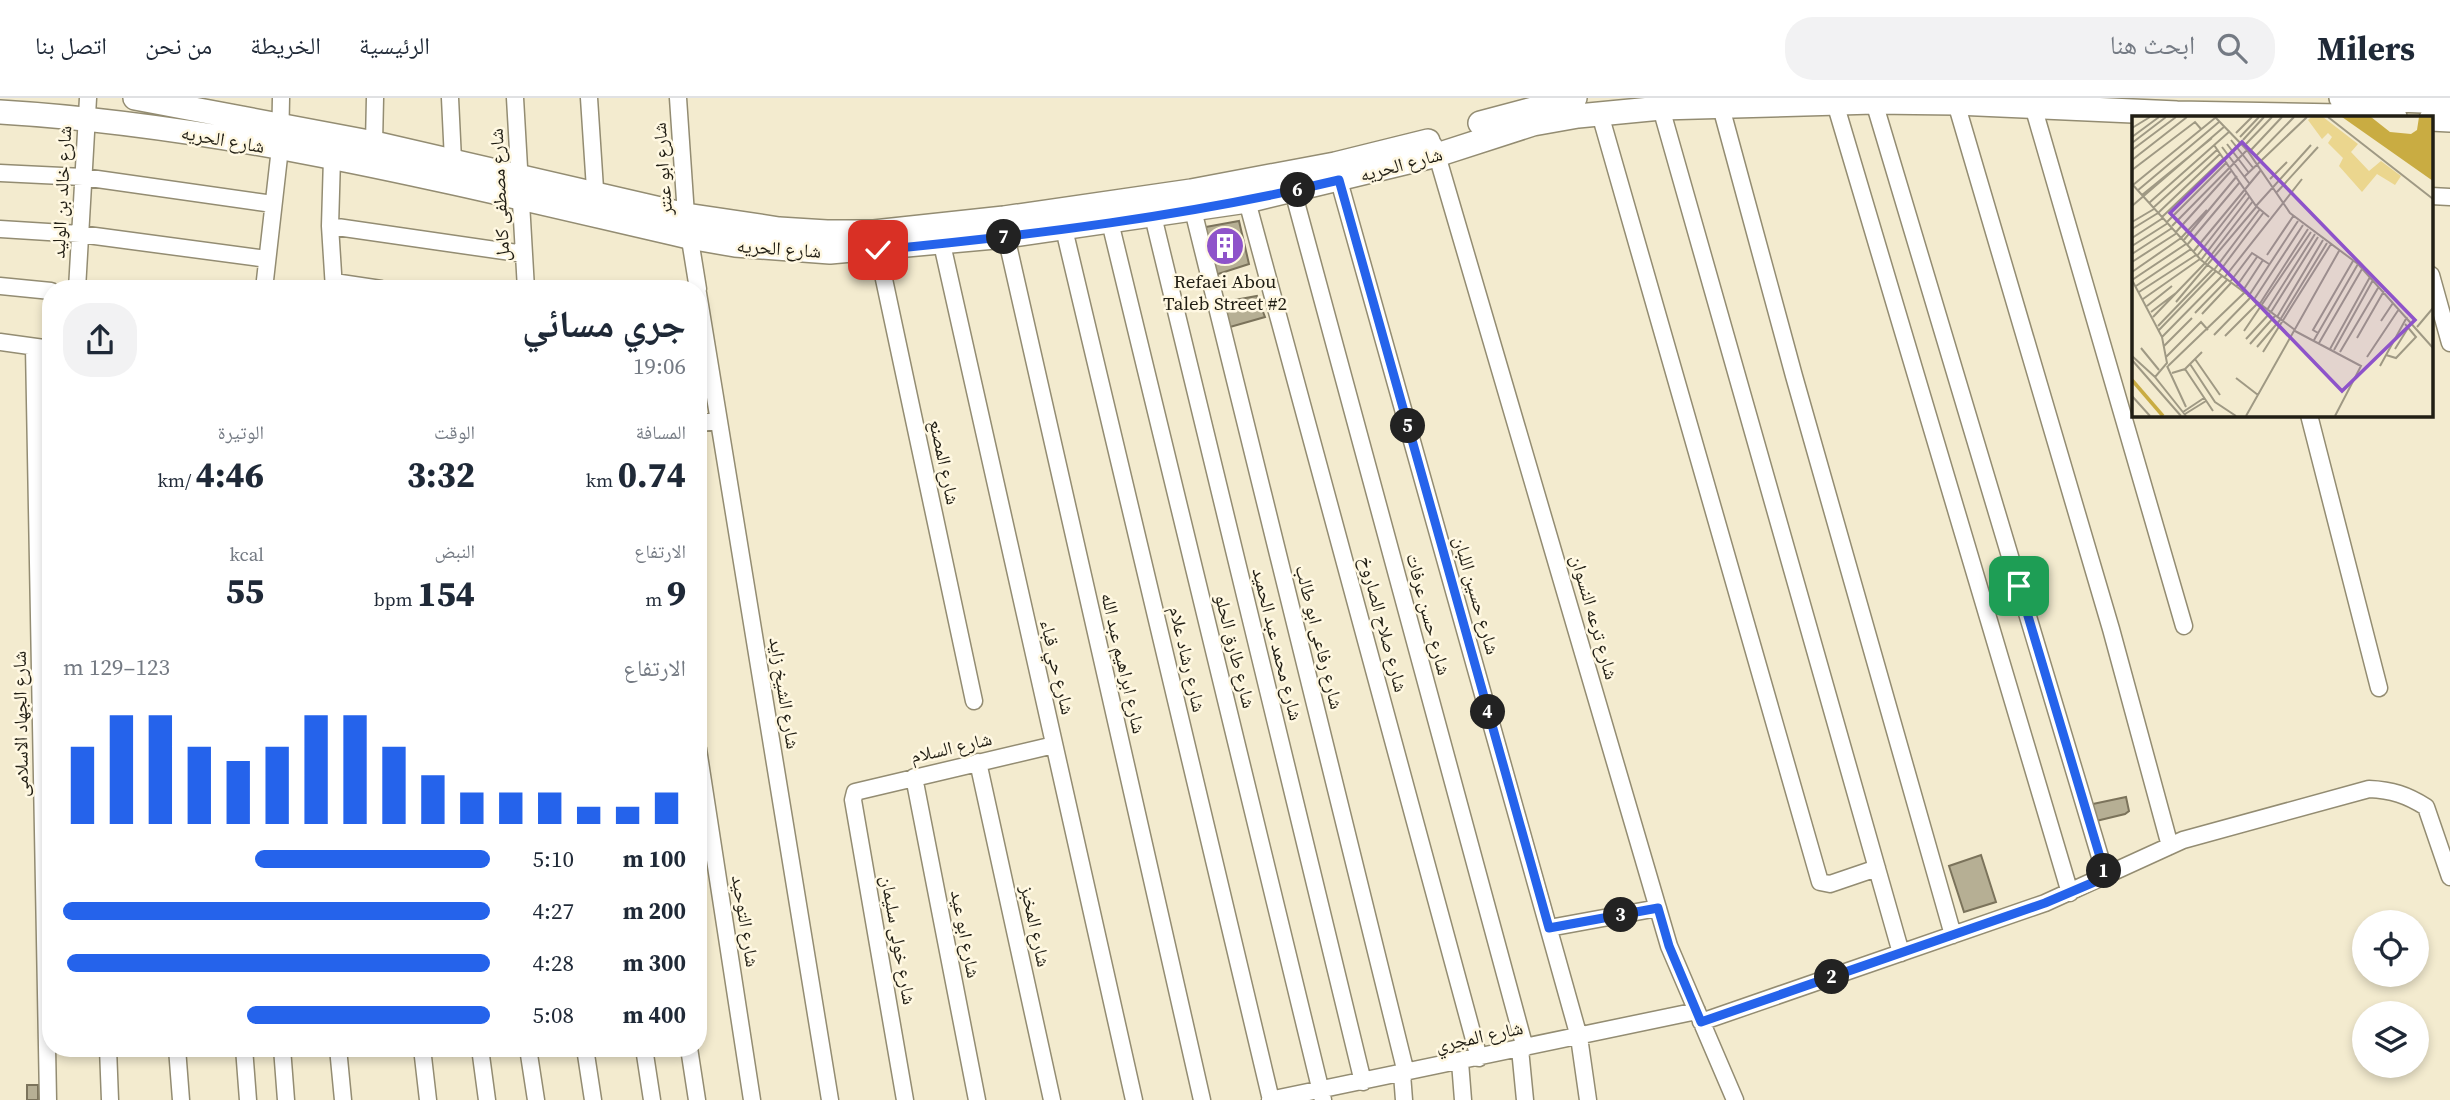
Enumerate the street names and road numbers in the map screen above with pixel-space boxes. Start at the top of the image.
street label: شارع الحريه [179,119,267,159]
street label: شارع ابو عنتر [646,122,678,217]
street label: شارع خالد بن الوليد [45,125,77,259]
street label: شارع مصطفى كامل [483,128,515,262]
street label: شارع الحريه [1357,141,1445,187]
street label: شارع الحريه [736,232,822,264]
street label: شارع المصنع [923,417,967,507]
street label: شارع حسين اللبان [1448,533,1506,657]
street label: شارع حسن عرفات [1400,550,1458,678]
street label: شارع ترعه النسوان [1565,552,1625,682]
street label: شارع صلاح الصاروخ [1353,553,1415,695]
street label: شارع رفاعى ابو طالب [1290,562,1350,712]
street label: شارع محمد عبد الحميد [1246,565,1310,723]
street label: شارع ابراهيم عبد الله [1095,590,1153,736]
street label: شارع طارق الحلو [1209,591,1263,711]
street label: شارع رشاد علام [1162,603,1213,715]
street label: شارع حي قباء [1032,617,1082,718]
street label: شارع الشيخ زايد [763,635,807,751]
street label: شارع الجهاد الاسلامى [6,651,34,797]
street label: شارع السلام [908,725,994,770]
street label: شارع التوحيد [726,873,766,969]
street label: شارع خولى سليمان [875,873,923,1007]
street label: شارع المخبز [1014,882,1057,969]
street label: شارع ابو عيد [945,888,987,980]
street label: شارع المجري [1433,1014,1526,1061]

